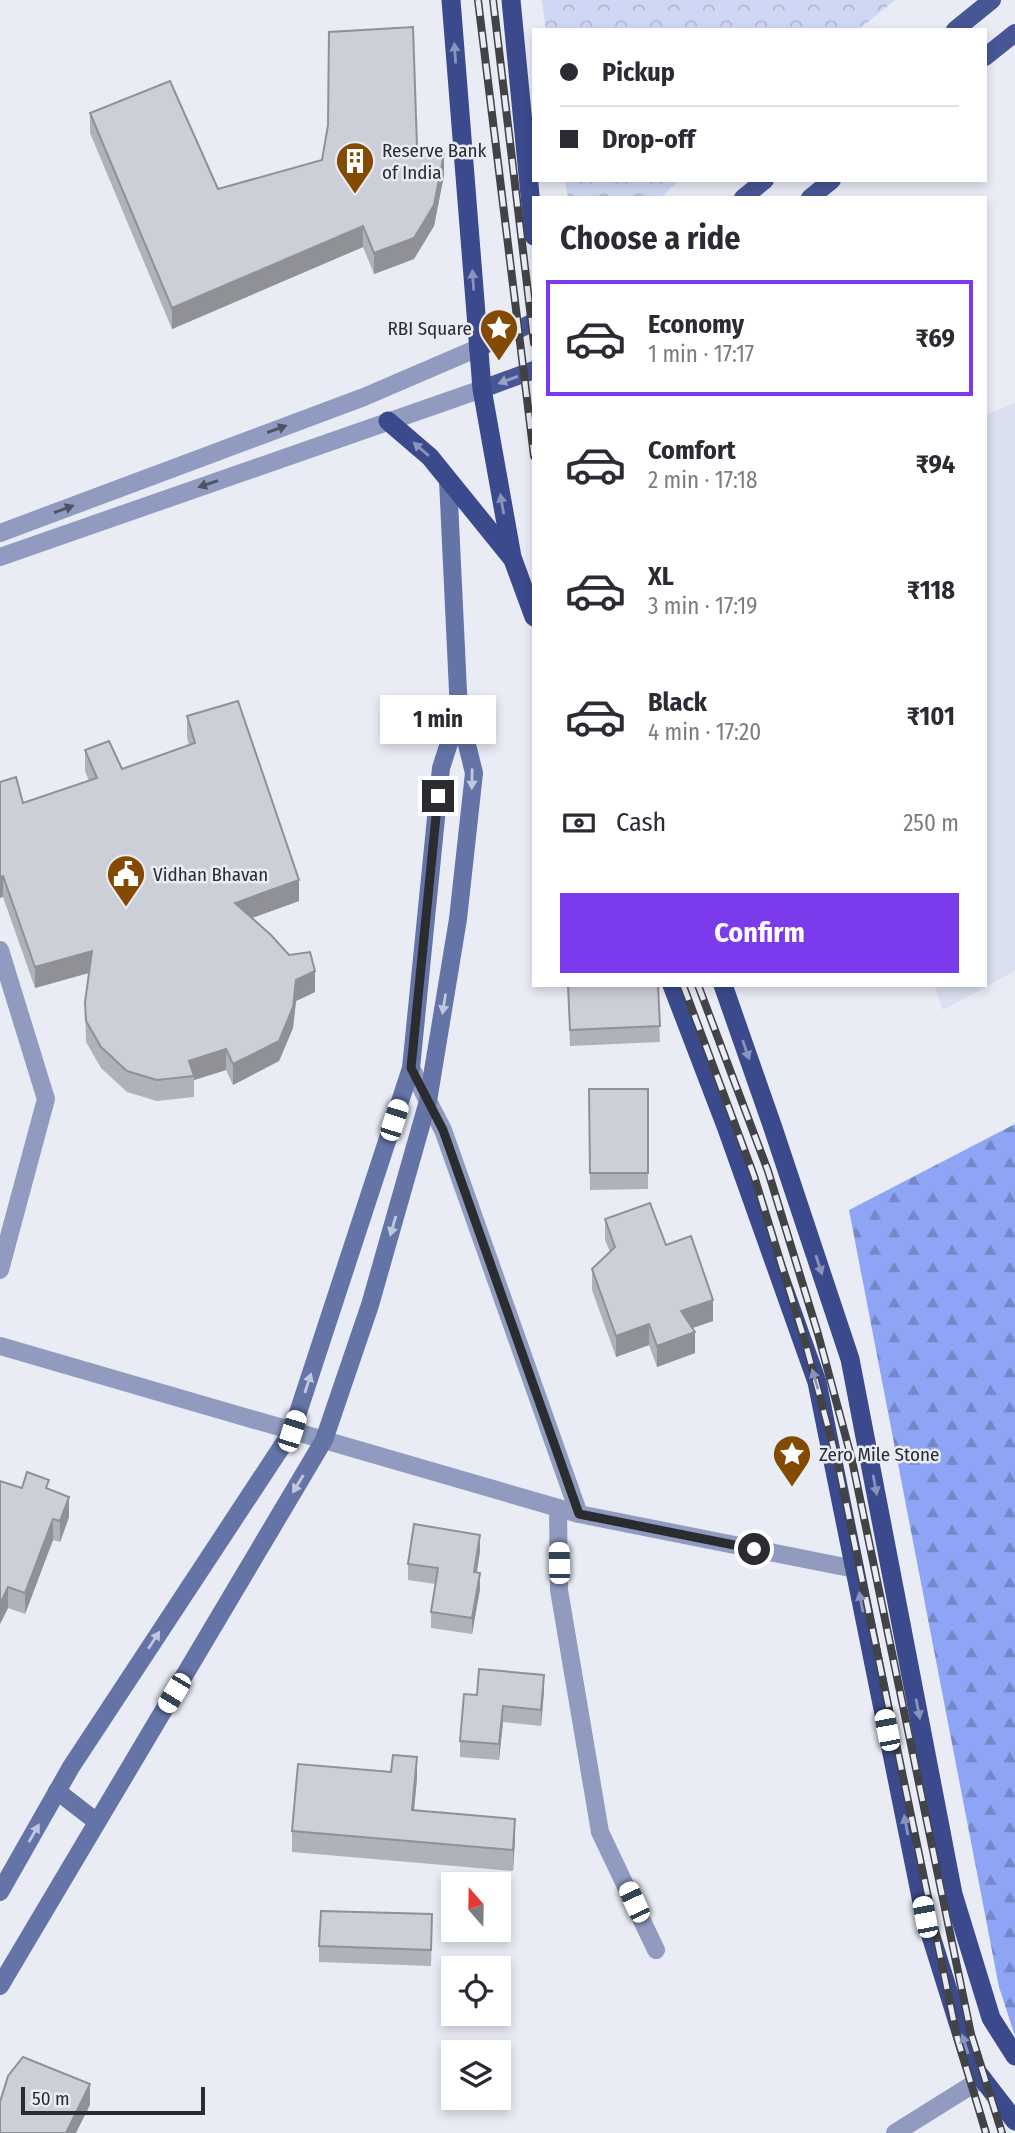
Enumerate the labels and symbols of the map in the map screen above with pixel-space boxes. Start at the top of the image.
one-way arrow [449,42,460,64]
place label: Reserve Bank of India [382,139,487,184]
building icon: Reserve Bank of India [334,140,376,195]
one-way arrow [467,268,478,290]
place icon: RBI Square [478,307,520,362]
place label: RBI Square [387,317,472,340]
one-way arrow [497,374,518,385]
one-way arrow [267,424,288,435]
one-way arrow [412,442,429,457]
one-way arrow [197,479,218,490]
one-way arrow [496,493,507,515]
one-way arrow [53,503,74,514]
callout: 1 min [380,694,496,744]
one-way arrow [466,768,478,790]
route end [422,780,454,812]
public building icon: Vidhan Bhavan [105,853,147,908]
place label: Vidhan Bhavan [153,863,268,886]
one-way arrow [438,994,449,1016]
one-way arrow [741,1039,752,1060]
car [378,1097,411,1143]
one-way arrow [387,1216,397,1237]
one-way arrow [814,1255,825,1276]
one-way arrow [810,1368,820,1389]
one-way arrow [303,1372,314,1393]
car [276,1408,309,1454]
place icon: Zero Mile Stone [771,1433,813,1488]
place label: Zero Mile Stone [819,1443,939,1466]
one-way arrow [869,1474,880,1496]
one-way arrow [292,1475,305,1494]
route start [738,1533,770,1565]
car [549,1542,570,1584]
one-way arrow [856,1591,867,1613]
one-way arrow [148,1630,161,1650]
car [155,1670,194,1716]
one-way arrow [912,1698,923,1720]
car [873,1707,902,1753]
one-way arrow [900,1814,911,1836]
one-way arrow [28,1823,40,1842]
north arrow [441,1872,511,1942]
car [616,1879,653,1925]
car [911,1894,940,1940]
one-way arrow [959,2033,970,2054]
scale bar [21,2084,205,2116]

